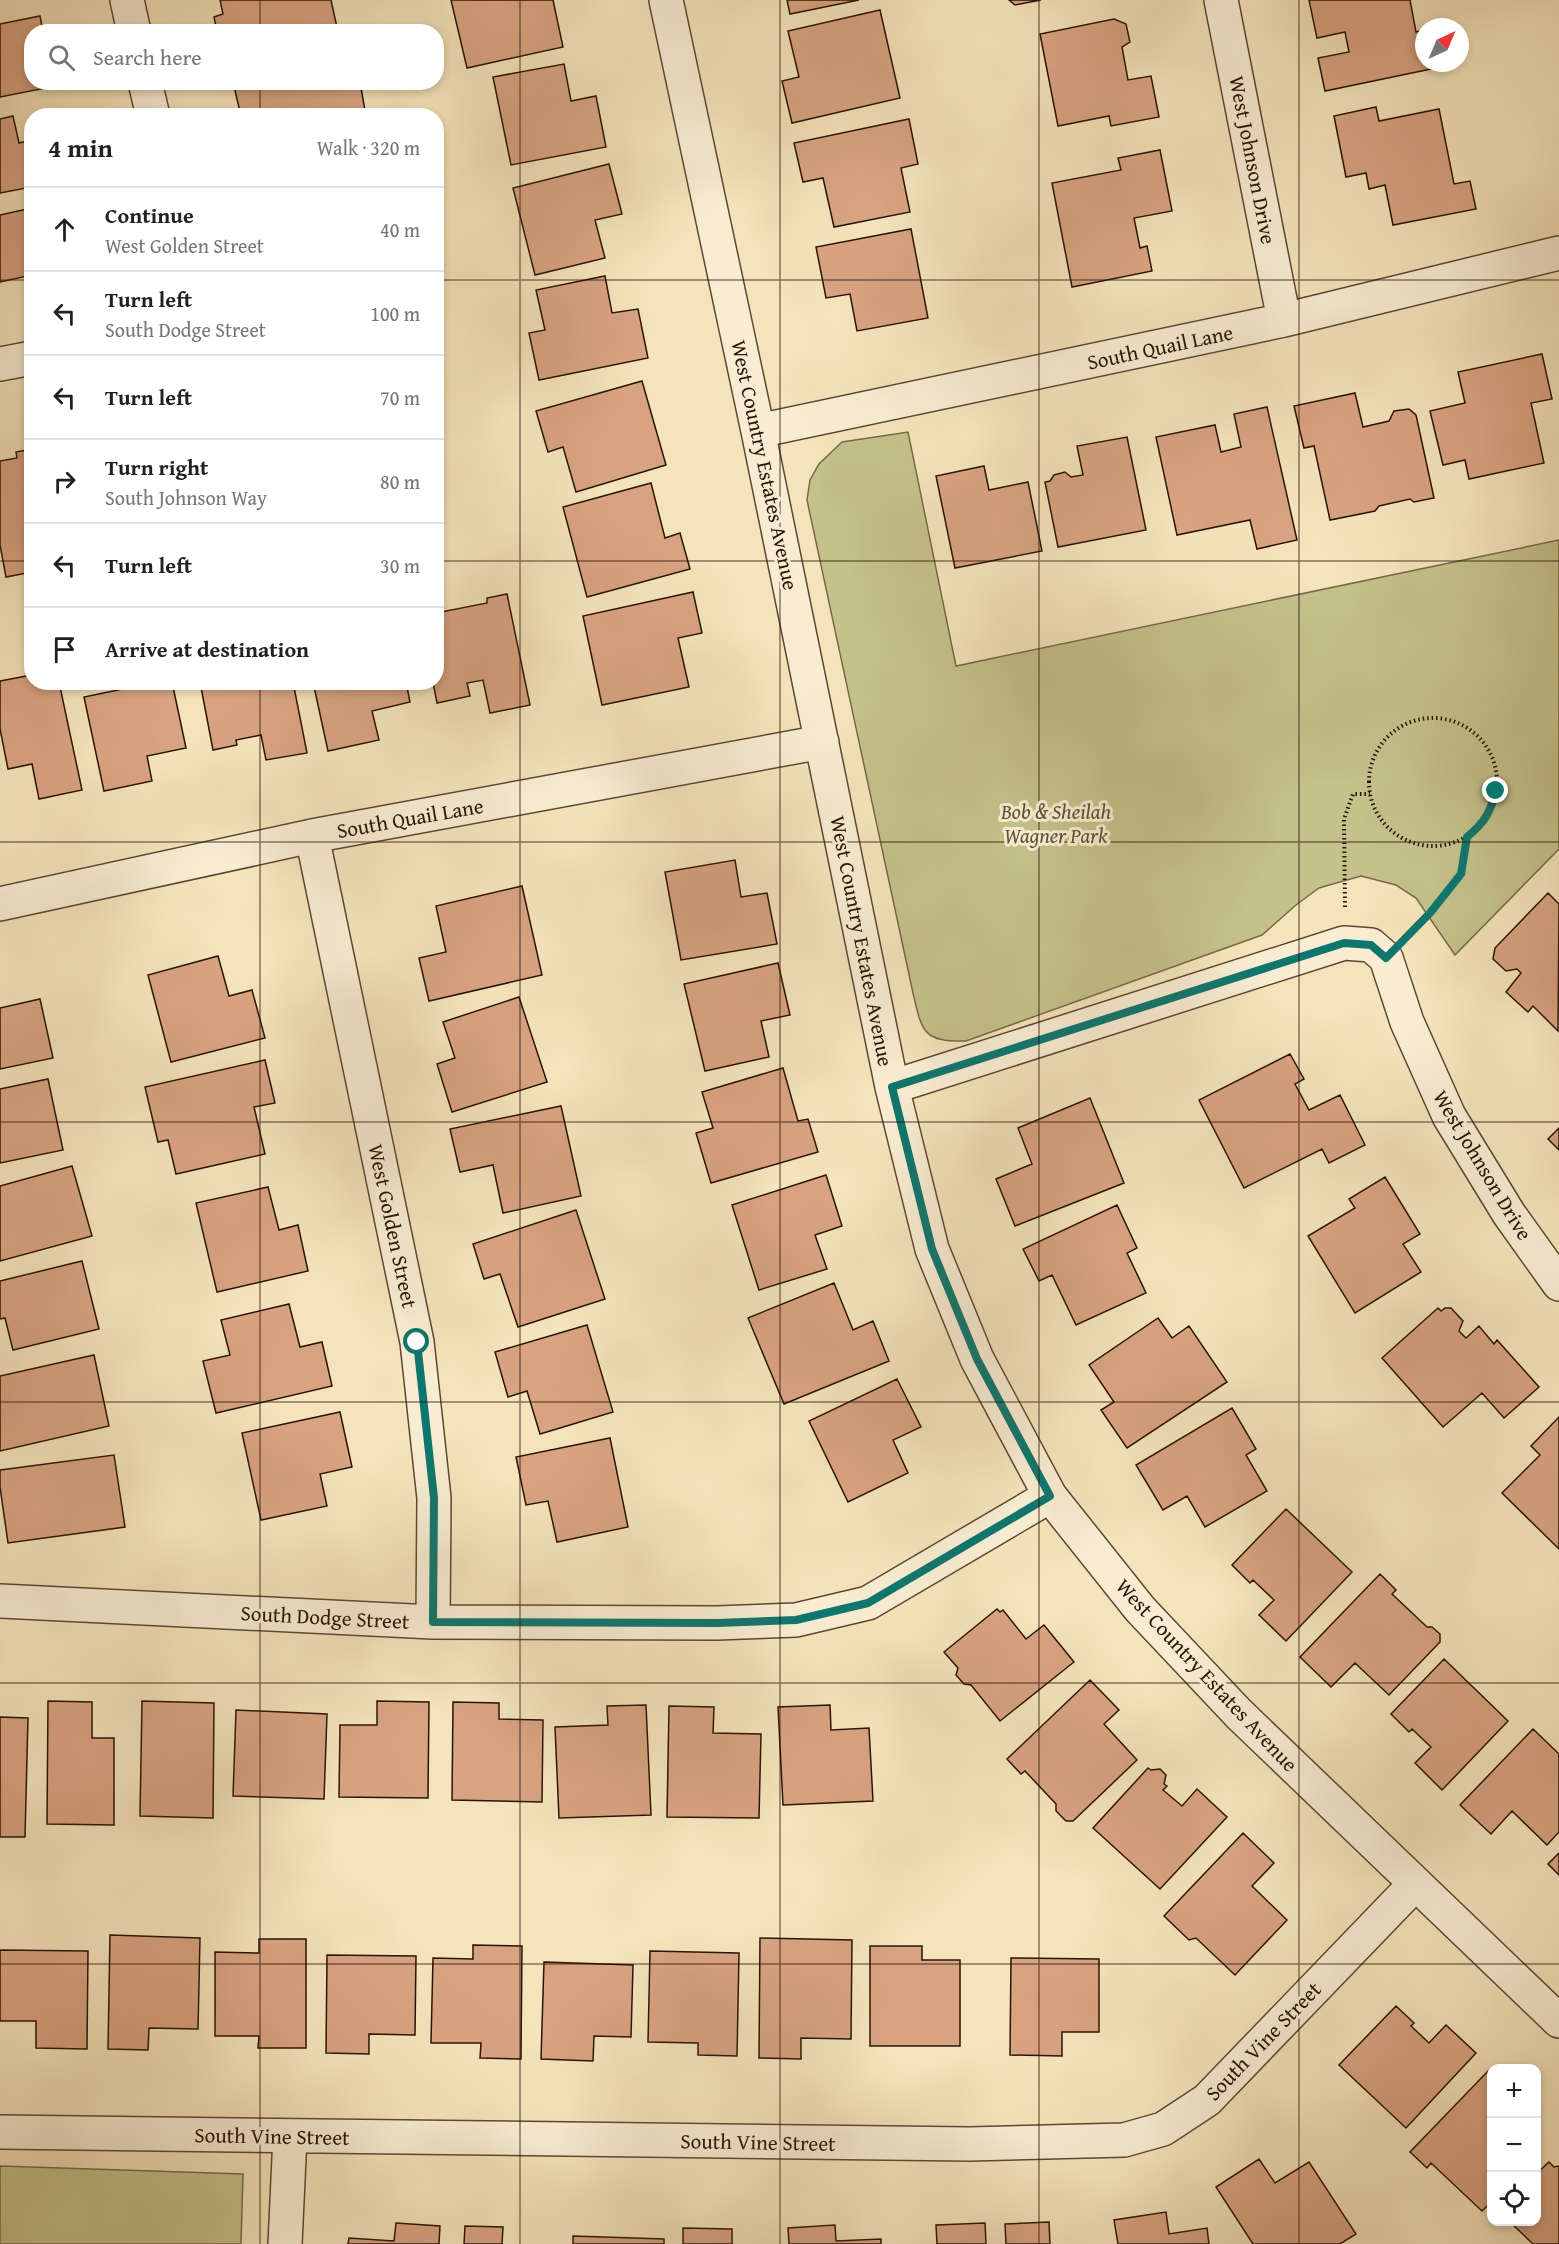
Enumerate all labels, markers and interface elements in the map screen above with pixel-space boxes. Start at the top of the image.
north arrow [1415,18,1469,72]
search box [24,24,444,90]
icon: search [45,41,78,74]
text: Search here [93,41,202,73]
street label: West Johnson Drive [1221,73,1285,247]
text: 4 min [48,128,113,167]
text: Walk · 320 m [317,133,420,162]
text: Continue [105,199,194,231]
icon: ahead [48,213,81,246]
text: 40 m [380,215,420,244]
text: West Golden Street [105,231,264,260]
text: Turn left [105,283,192,315]
icon: left [48,297,81,330]
text: 100 m [370,299,420,328]
text: South Dodge Street [105,315,266,344]
street label: South Quail Lane [1084,316,1236,378]
street label: West Country Estates Avenue [723,337,807,593]
icon: left [48,381,81,414]
text: Turn left [105,381,192,413]
text: 70 m [380,383,420,412]
text: Turn right [105,451,208,483]
icon: right [48,465,81,498]
text: 80 m [380,467,420,496]
text: South Johnson Way [105,483,267,512]
icon: left [48,549,81,582]
text: Turn left [105,549,192,581]
text: 30 m [380,551,420,580]
icon: arrive [48,633,81,666]
text: Arrive at destination [105,633,309,665]
route end [1482,777,1508,803]
street label: South Quail Lane [334,790,486,846]
park label: Bob & Sheilah Wagner Park [1000,796,1111,851]
street label: West Country Estates Avenue [822,813,902,1069]
street label: West Johnson Drive [1426,1084,1540,1246]
street label: West Golden Street [360,1141,426,1311]
route start [403,1328,429,1354]
street label: West Country Estates Avenue [1109,1571,1305,1779]
street label: South Dodge Street [240,1597,411,1637]
street label: South Vine Street [1198,1974,1328,2108]
map controls [1487,2064,1541,2226]
button: + [1487,2064,1541,2118]
button: − [1487,2118,1541,2172]
street label: South Vine Street [194,2119,350,2153]
street label: South Vine Street [680,2125,836,2159]
button: locate [1487,2172,1541,2226]

